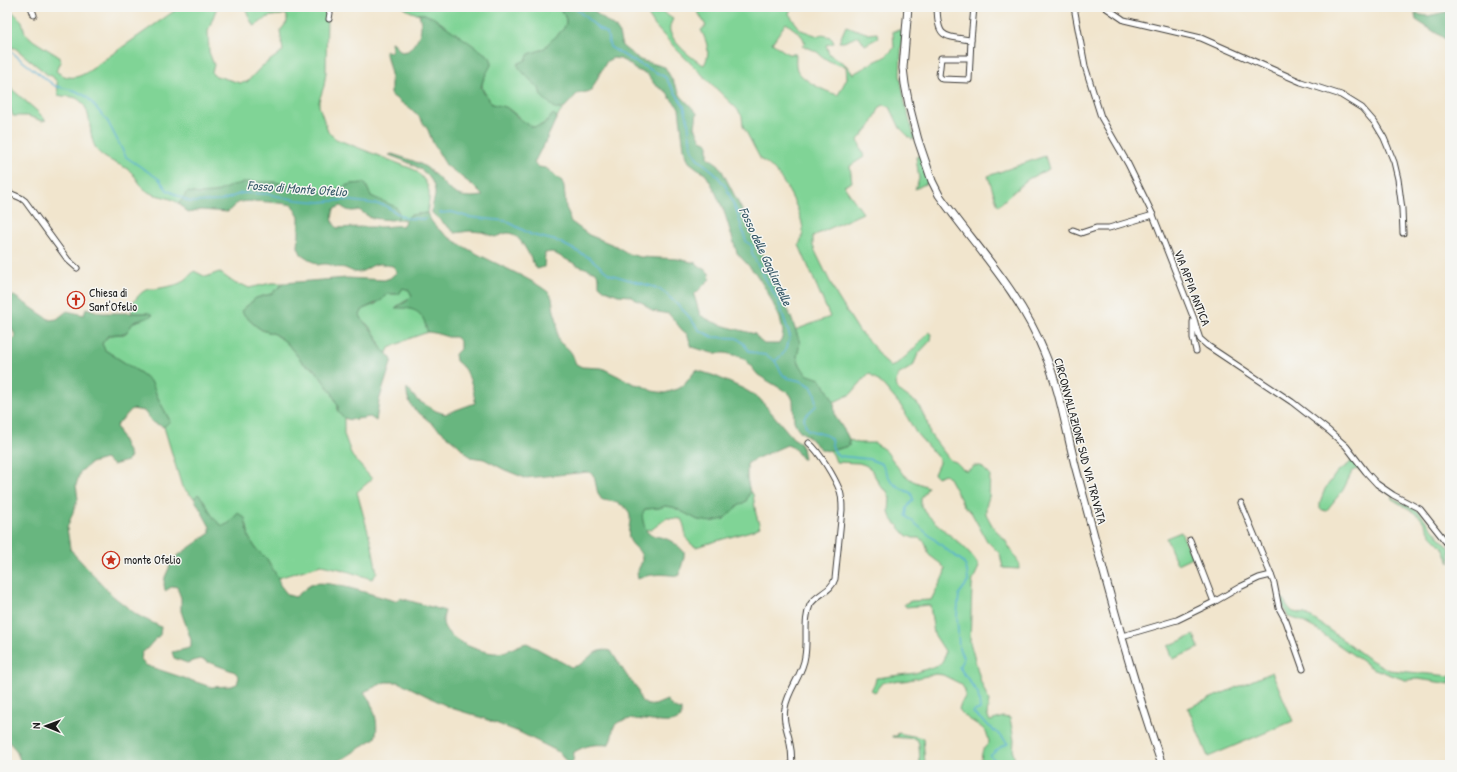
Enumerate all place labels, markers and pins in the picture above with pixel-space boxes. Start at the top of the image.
place label: Chiesa di Sant'Ofelio [89,284,137,315]
church icon: Chiesa di Sant'Ofelio [66,290,86,310]
place icon: monte Ofelio [101,550,121,570]
place label: monte Ofelio [124,551,181,568]

